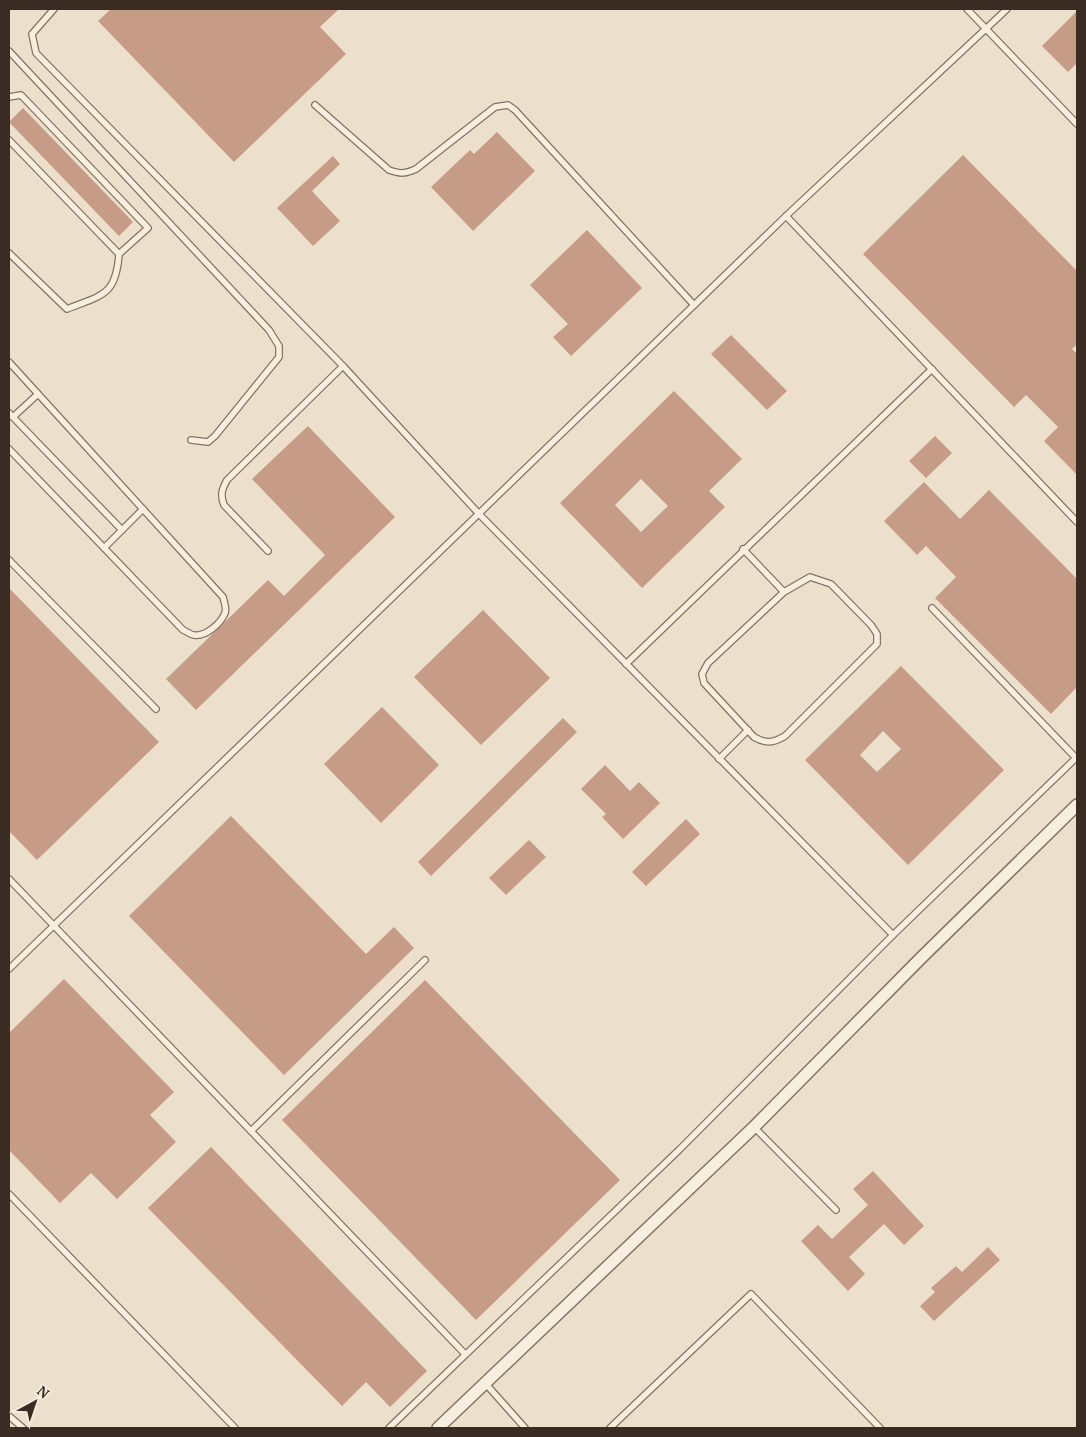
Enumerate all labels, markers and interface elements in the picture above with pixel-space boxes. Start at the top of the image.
north arrow [10,1377,60,1427]
text: N [34,1381,54,1403]

